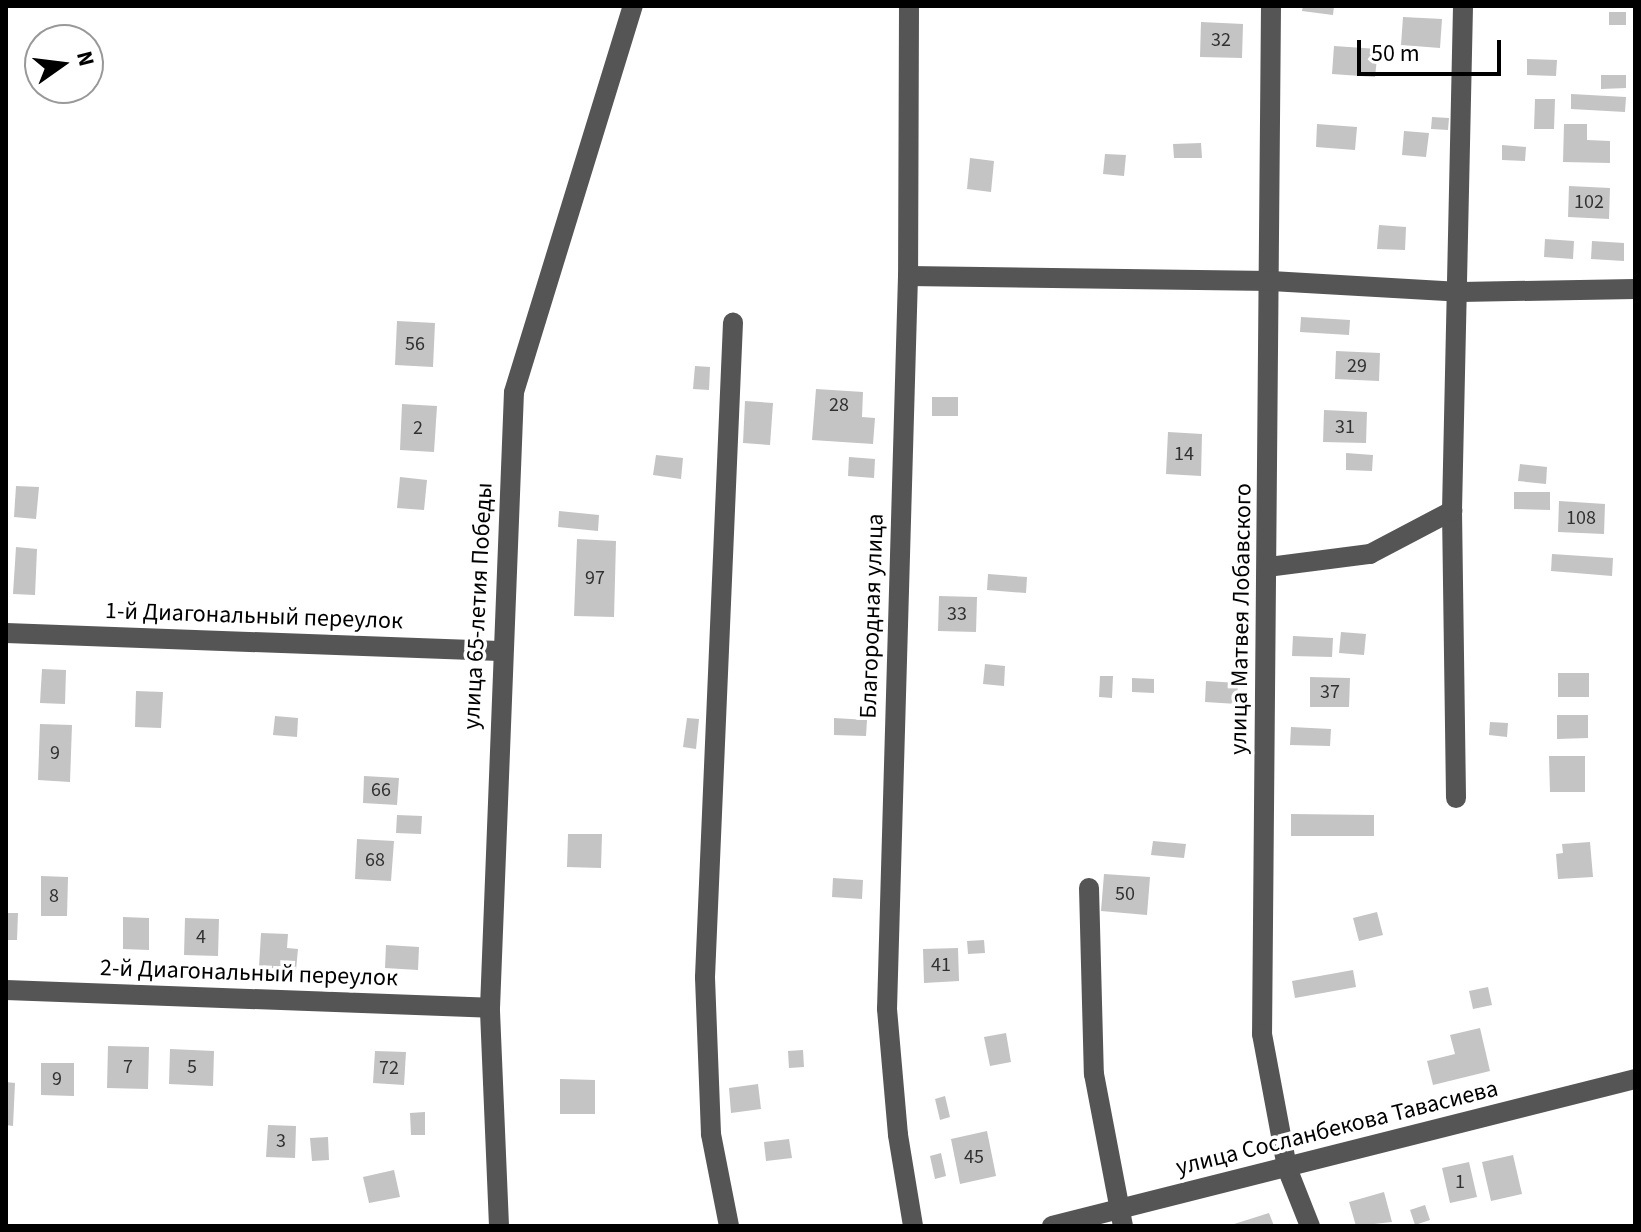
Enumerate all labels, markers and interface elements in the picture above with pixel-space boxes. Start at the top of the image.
north arrow [24,24,104,104]
scale bar [1361,24,1505,74]
house number: 32 [1211,28,1231,52]
text: 50 m [1371,36,1420,71]
text: N [68,48,103,70]
house number: 102 [1574,190,1604,214]
house number: 56 [405,332,425,356]
house number: 29 [1347,354,1367,378]
house number: 28 [829,393,849,417]
house number: 31 [1335,415,1355,439]
house number: 2 [413,416,423,440]
house number: 14 [1174,442,1194,466]
street label: улица 65-летия Победы [457,482,499,730]
street label: улица Матвея Лобавского [1224,483,1258,755]
house number: 108 [1566,506,1596,530]
street label: Благородная улица [854,513,890,719]
house number: 97 [585,566,605,590]
street label: 1-й Диагональный переулок [105,596,403,636]
house number: 33 [947,602,967,626]
house number: 37 [1320,680,1340,704]
house number: 9 [50,741,60,765]
house number: 66 [371,778,391,802]
house number: 68 [365,848,385,872]
house number: 50 [1115,882,1135,906]
house number: 8 [49,884,59,908]
house number: 4 [196,925,206,949]
street label: 2-й Диагональный переулок [100,953,398,993]
house number: 41 [931,953,951,977]
house number: 7 [123,1055,133,1079]
house number: 5 [187,1055,197,1079]
house number: 72 [379,1056,399,1080]
house number: 9 [52,1067,62,1091]
street label: улица Сосланбекова Тавасиева [1173,1074,1501,1182]
house number: 3 [276,1129,286,1153]
house number: 45 [964,1145,984,1169]
house number: 1 [1455,1170,1465,1194]

